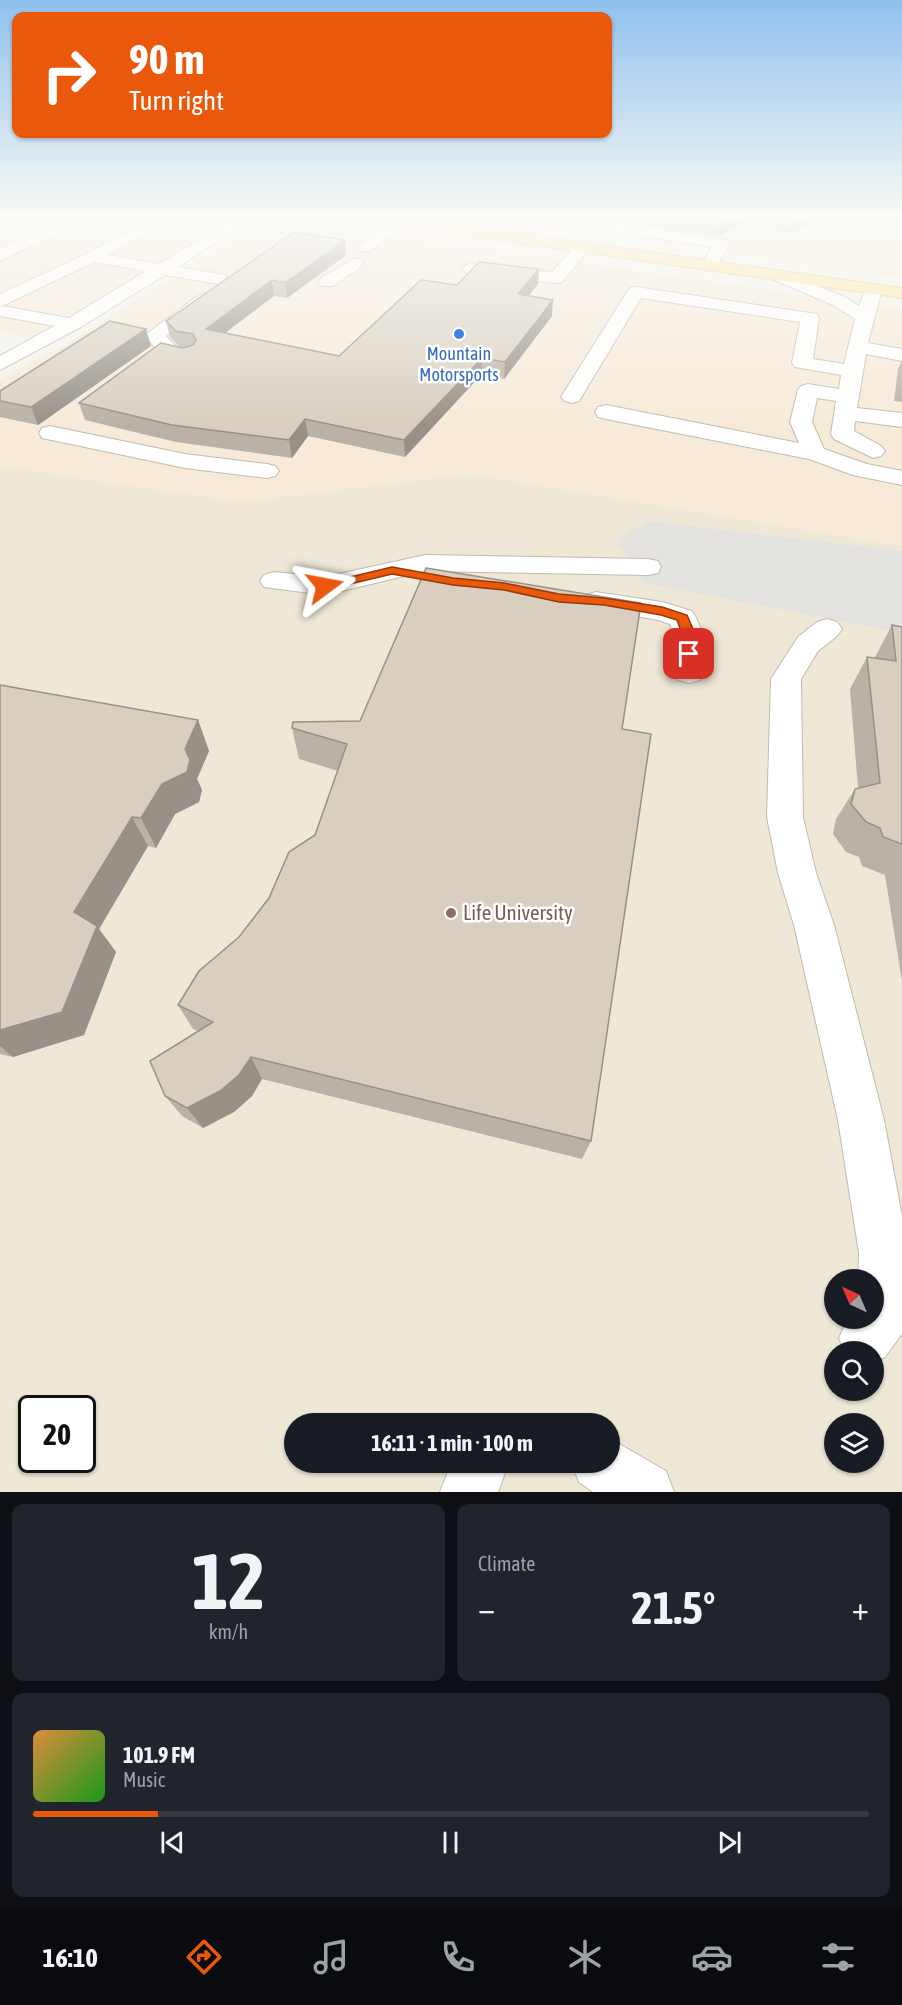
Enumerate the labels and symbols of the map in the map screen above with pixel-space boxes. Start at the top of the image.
marker: Mountain Motorsports [452,327,466,341]
place label: Mountain Motorsports [419,343,499,385]
position arrow [293,554,357,618]
pin [663,628,714,679]
place label: Life University [463,900,573,924]
marker: Life University [444,906,458,920]
north arrow [824,1269,884,1329]
speed limit sign: 20 [18,1395,96,1473]

